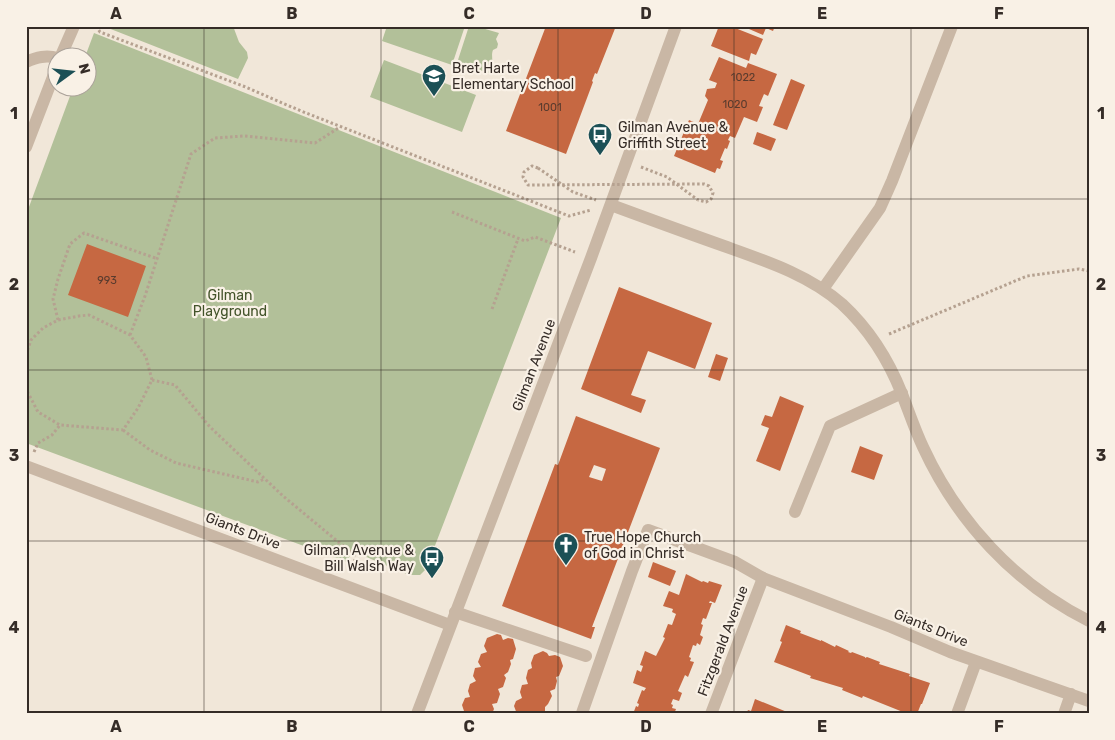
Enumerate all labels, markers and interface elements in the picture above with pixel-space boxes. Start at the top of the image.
text: A [110,4,122,23]
text: B [286,4,298,23]
text: C [463,4,475,23]
text: D [640,4,652,23]
text: E [817,4,827,23]
text: F [994,4,1004,23]
north arrow [48,48,98,98]
place label: Bret Harte Elementary School [452,60,574,93]
text: N [75,62,94,76]
school or university icon: Bret Harte Elementary School [421,63,447,97]
house number: 1022 [731,71,755,84]
house number: 1020 [722,98,748,111]
house number: 1001 [538,101,562,114]
text: 1 [10,104,18,123]
text: 1 [1097,104,1105,123]
place label: Gilman Avenue & Griffith Street [618,119,729,152]
bus stop icon: Gilman Avenue & Griffith Street [587,122,613,156]
house number: 993 [97,274,117,287]
text: 2 [9,275,19,294]
text: 2 [1096,275,1106,294]
park label: Gilman Playground [193,287,267,320]
street label: Gilman Avenue [509,316,559,413]
text: 3 [9,446,19,465]
text: 3 [1096,446,1106,465]
street label: Giants Drive [203,509,283,553]
place label: True Hope Church of God in Christ [584,529,701,562]
church icon: True Hope Church of God in Christ [553,532,579,566]
place label: Gilman Avenue & Bill Walsh Way [304,542,414,575]
bus stop icon: Gilman Avenue & Bill Walsh Way [419,545,445,579]
street label: Fitzgerald Avenue [694,583,752,699]
street label: Giants Drive [891,605,971,651]
text: 4 [9,618,20,637]
text: 4 [1096,618,1107,637]
text: A [110,717,122,736]
text: B [286,717,298,736]
text: C [463,717,475,736]
text: D [640,717,652,736]
text: E [817,717,827,736]
text: F [994,717,1004,736]

